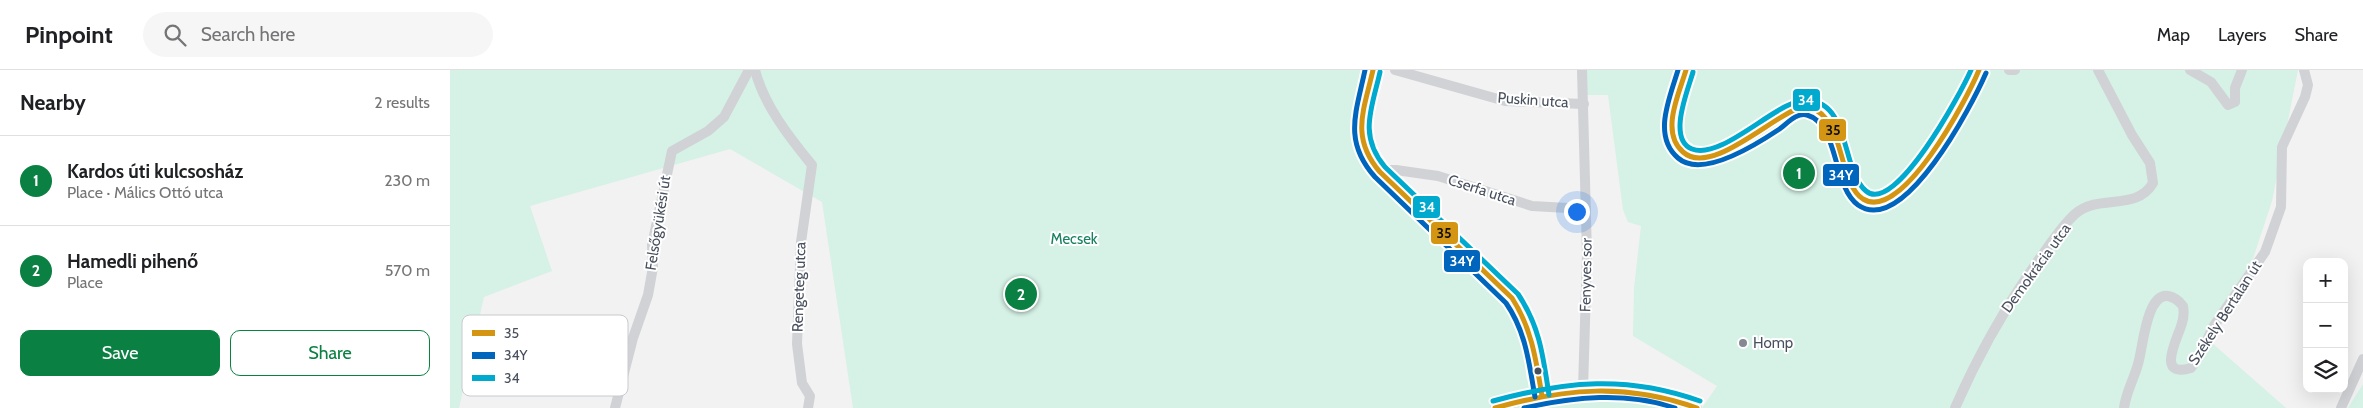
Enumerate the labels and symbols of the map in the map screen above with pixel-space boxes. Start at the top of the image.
line badge: 34 [1792,88,1821,112]
street label: Puskin utca [1497,89,1570,112]
text: 34 [1798,91,1814,109]
line badge: 35 [1818,118,1847,142]
text: 35 [1825,121,1841,139]
pin: 1 [1783,154,1815,192]
line badge: 34Y [1822,163,1860,187]
text: 34Y [1829,166,1854,184]
street label: Cserfa utca [1446,171,1519,210]
street label: Felsőgyükési út [642,174,674,272]
line badge: 34 [1412,195,1441,219]
text: 34 [1419,198,1435,216]
your location [1564,199,1590,225]
street label: Demokrácia utca [1998,219,2075,316]
line badge: 35 [1430,221,1459,245]
text: 35 [1436,224,1452,242]
park label: Mecsek [1050,230,1098,248]
street label: Fenyves sor [1576,237,1596,312]
street label: Rengeteg utca [788,241,810,332]
line badge: 34Y [1443,249,1481,273]
text: 34Y [1450,252,1475,270]
street label: Székely Bertalan út [2185,257,2265,369]
pin: 2 [1005,275,1037,313]
legend [462,315,628,396]
text: 35 [504,324,519,342]
place label: Homp [1753,334,1793,352]
marker: Homp [1737,337,1749,349]
text: 34Y [504,346,528,364]
unlabelled marker [1533,366,1543,376]
text: 34 [504,369,520,387]

